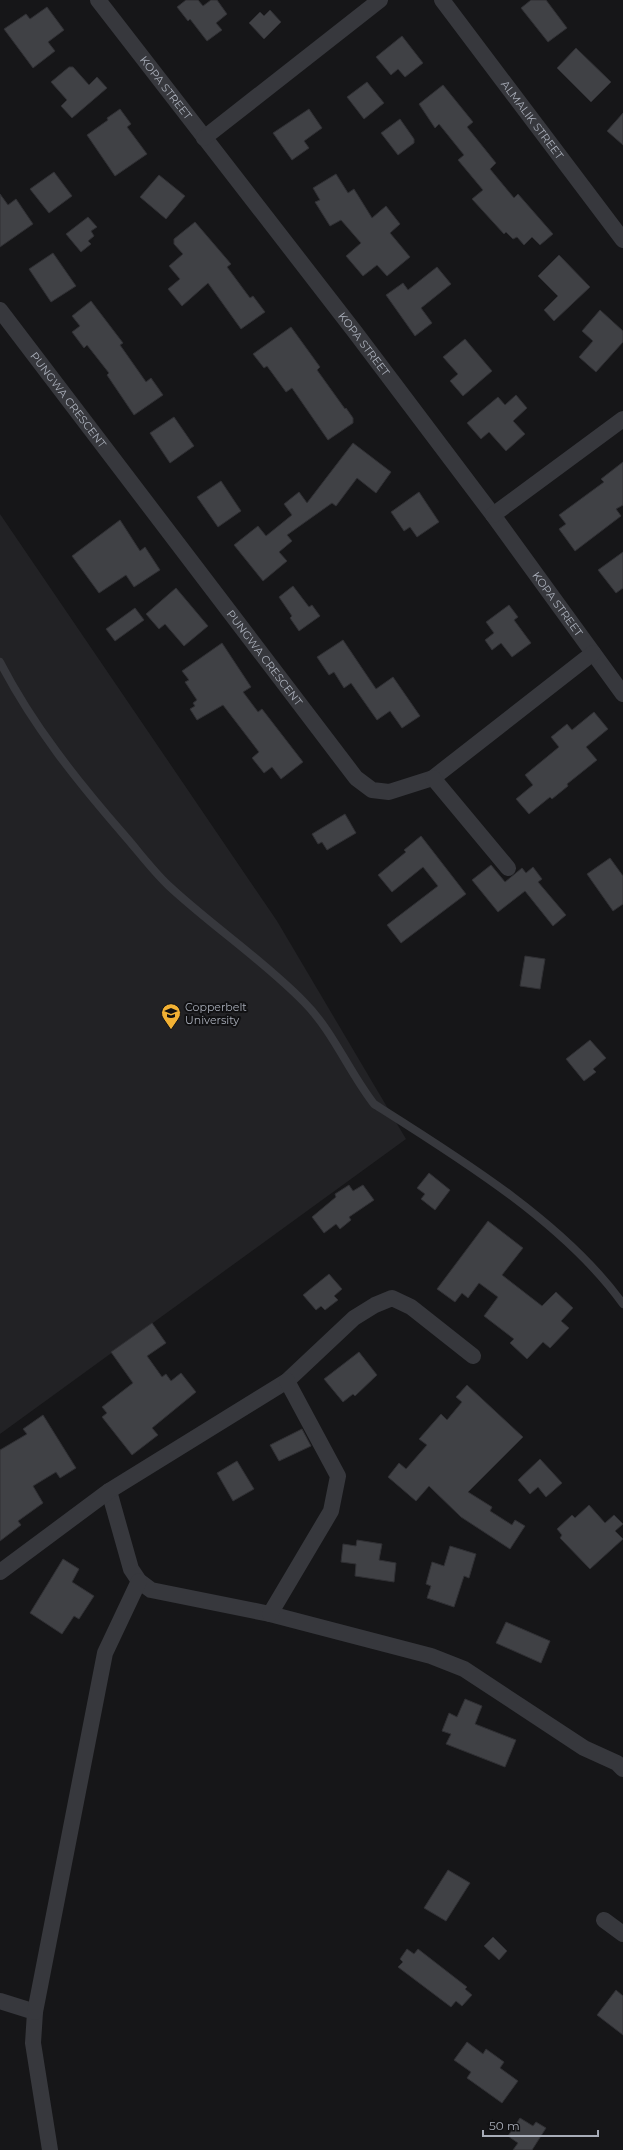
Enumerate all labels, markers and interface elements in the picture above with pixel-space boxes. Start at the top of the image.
street label: KOPA STREET [137,53,195,123]
street label: ALMALIK STREET [498,78,567,163]
street label: KOPA STREET [335,309,393,380]
street label: PUNGWA CRESCENT [27,349,110,451]
street label: KOPA STREET [529,569,586,640]
street label: PUNGWA CRESCENT [224,607,306,709]
place label: Copperbelt University [185,1000,247,1027]
school or university icon: Copperbelt University [160,1002,182,1030]
scale bar [483,2112,598,2138]
text: 50 m [489,2118,520,2133]

